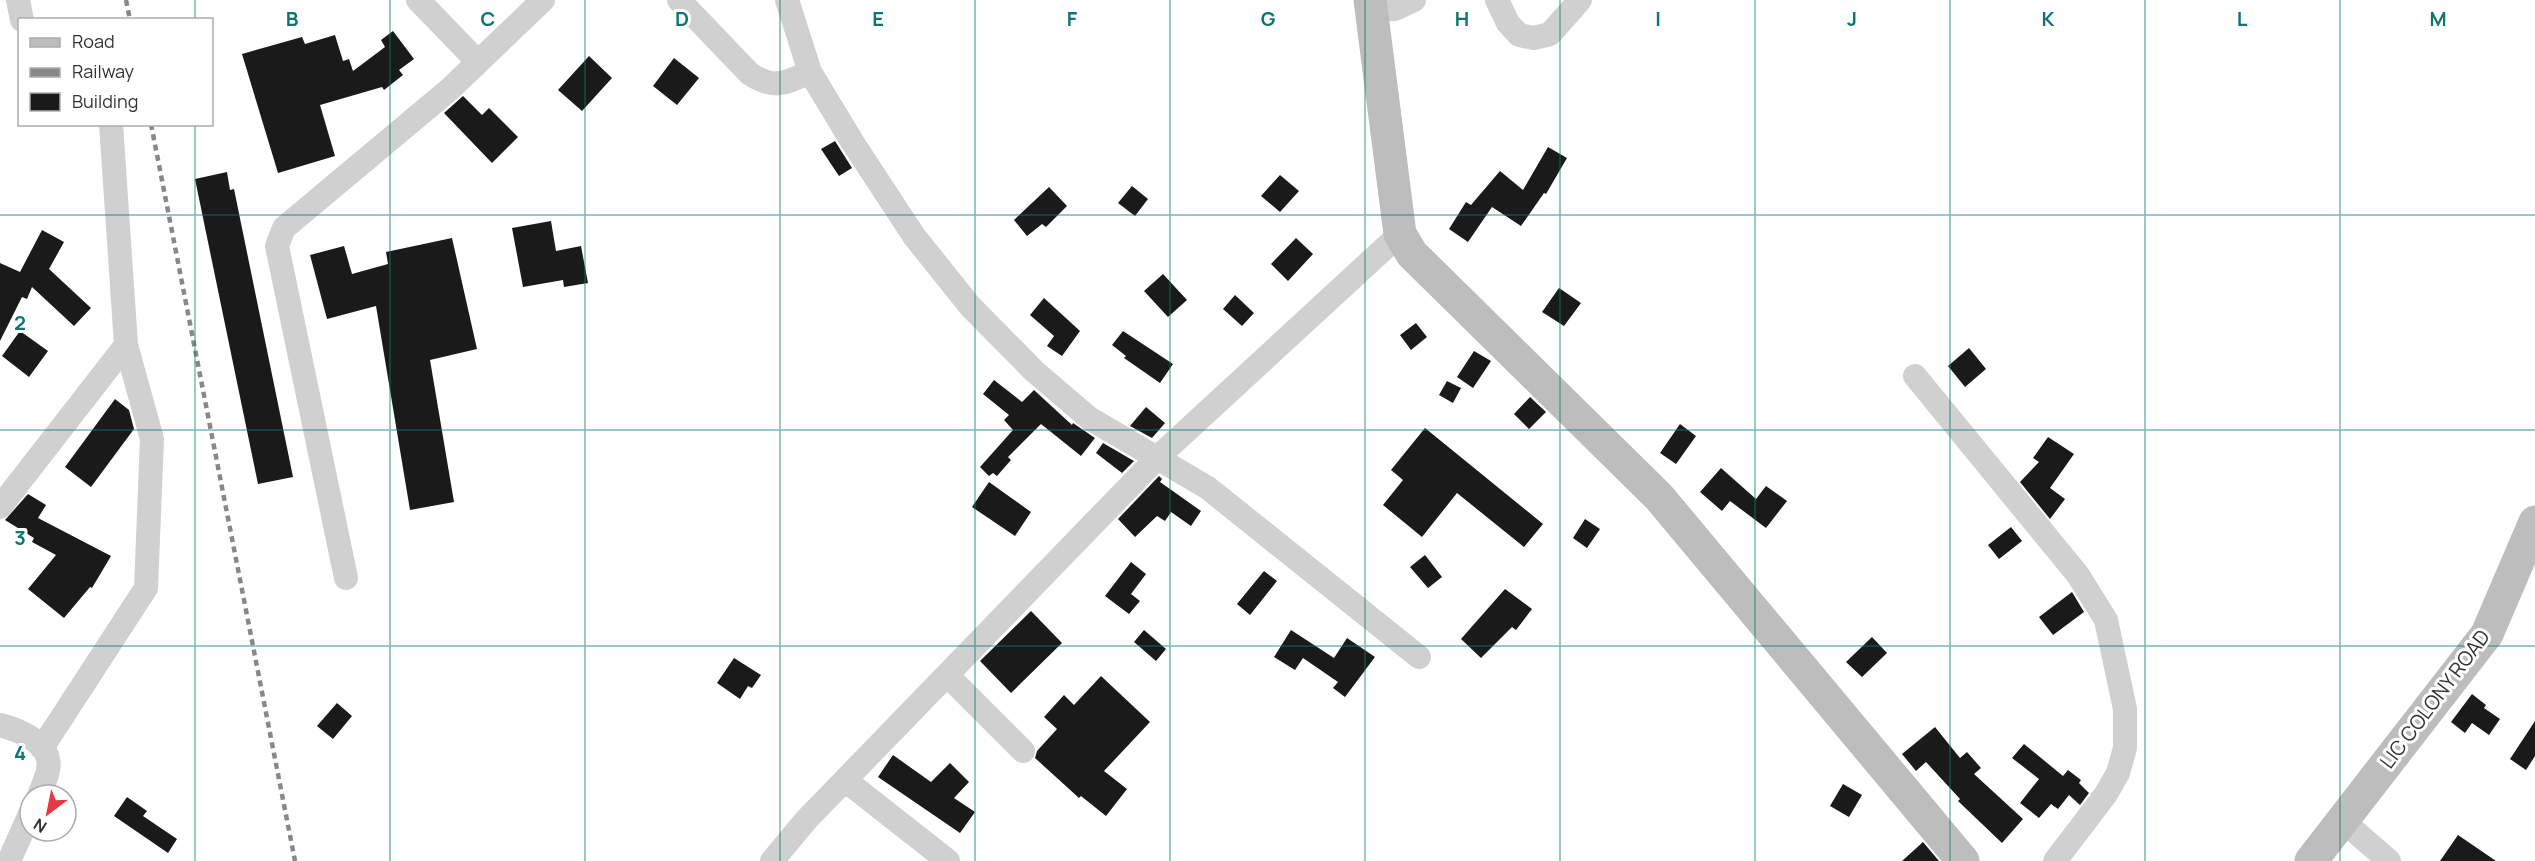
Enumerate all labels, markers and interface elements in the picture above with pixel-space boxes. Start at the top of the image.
text: B [286,5,299,32]
text: C [481,5,495,32]
text: D [675,5,689,32]
text: E [872,5,884,32]
text: F [1067,5,1078,32]
text: G [1261,5,1276,32]
text: H [1455,5,1469,32]
text: I [1655,5,1661,32]
text: J [1847,5,1857,32]
text: K [2042,5,2055,32]
text: L [2237,5,2248,32]
text: M [2429,5,2447,32]
legend [18,18,213,126]
text: Road [72,29,115,53]
text: Railway [72,59,134,83]
text: Building [72,89,138,113]
text: 2 [14,309,26,336]
text: 3 [14,524,26,551]
street label: LIC COLONY ROAD [2374,624,2496,774]
text: 4 [14,739,26,766]
north arrow [18,783,78,843]
text: N [29,813,51,838]

